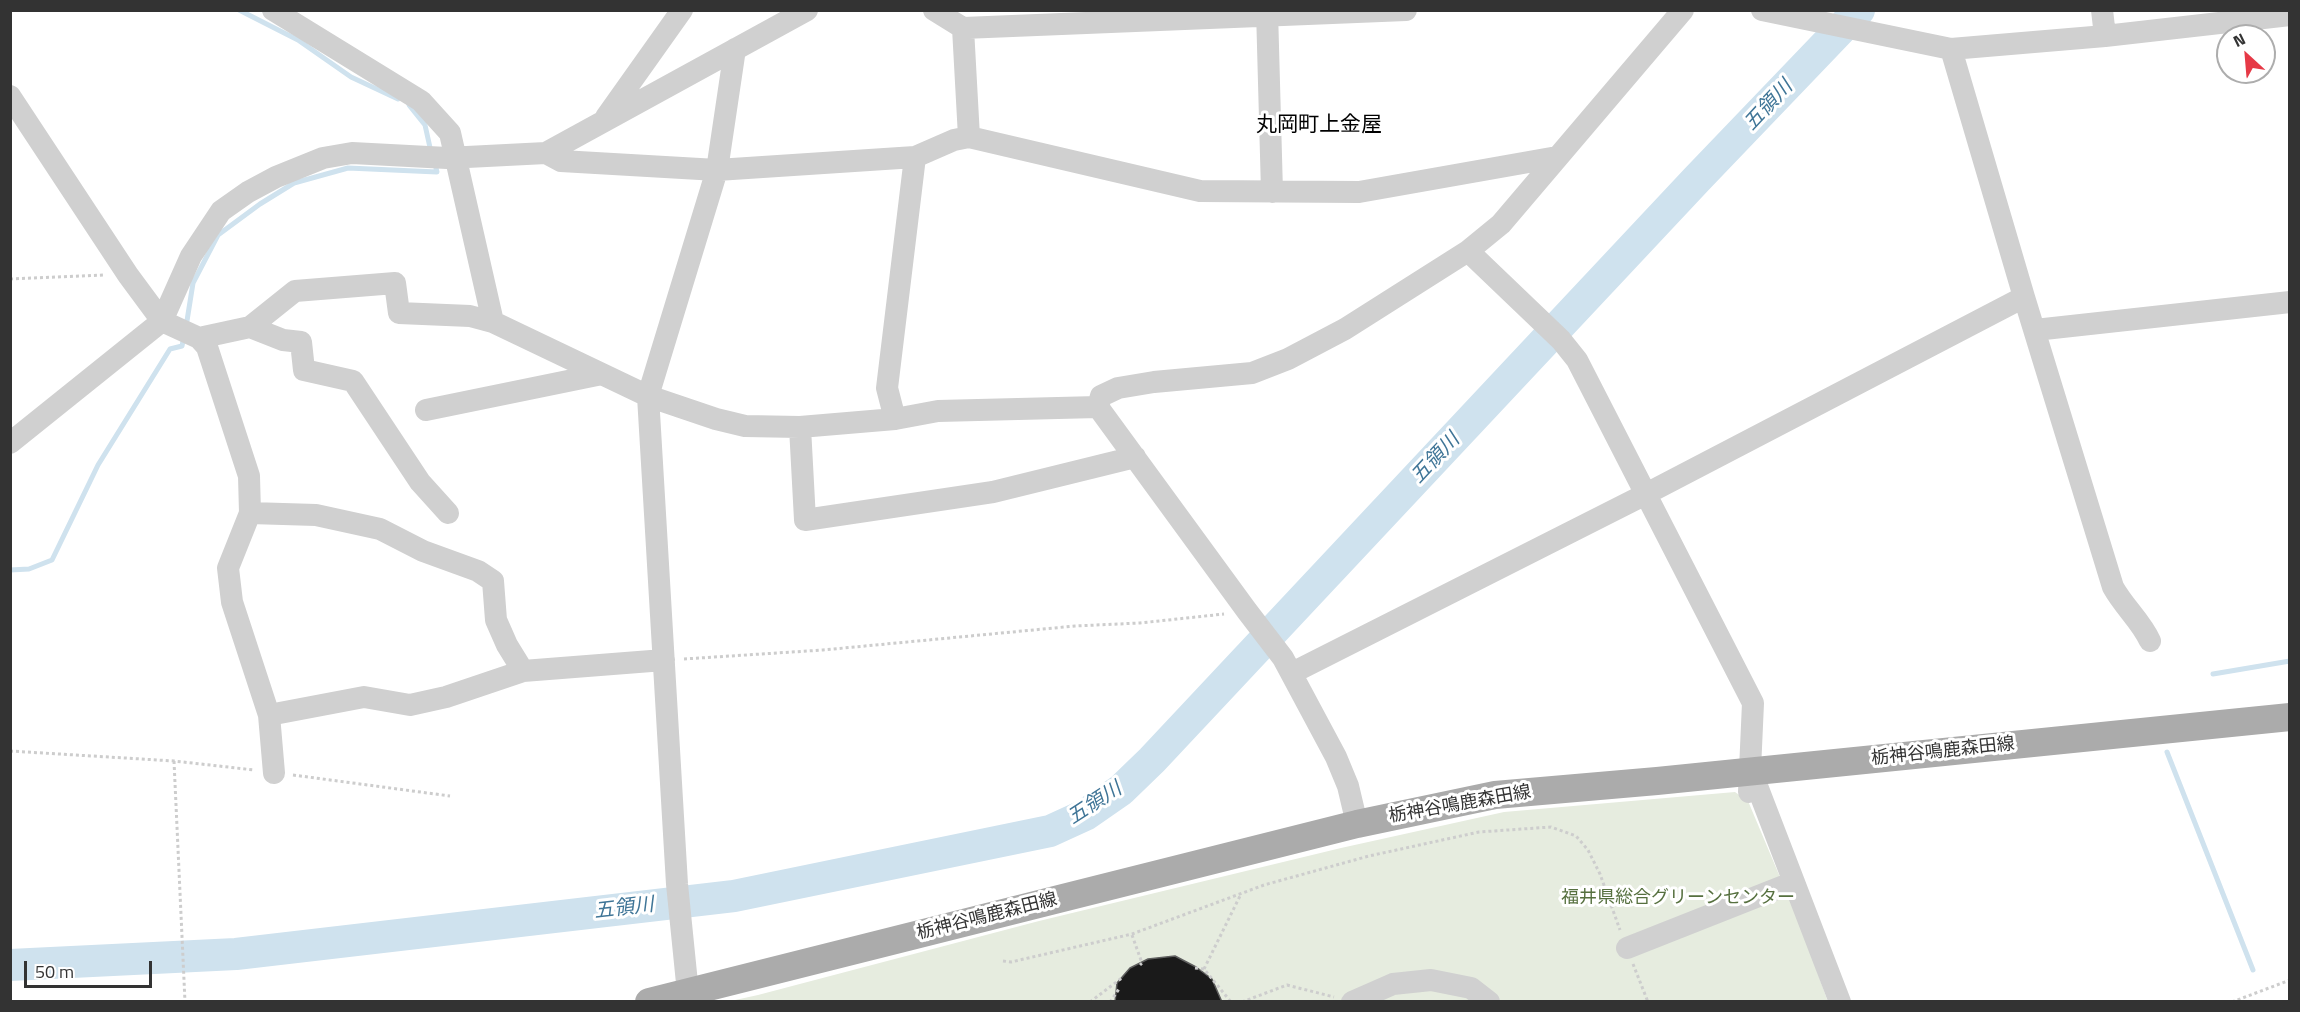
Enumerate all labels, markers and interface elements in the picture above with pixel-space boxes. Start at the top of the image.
north arrow [2216,24,2276,84]
text: N [2229,26,2249,53]
water label: 五領川 [1740,76,1798,136]
district label: 丸岡町上金屋 [1256,113,1382,139]
water label: 五領川 [1407,429,1465,489]
street label: 栃神谷鳴鹿森田線 [1870,734,2016,770]
water label: 五領川 [1063,778,1127,830]
street label: 栃神谷鳴鹿森田線 [1387,782,1533,828]
park label: 福井県総合グリーンセンター [1561,888,1795,910]
street label: 栃神谷鳴鹿森田線 [915,889,1059,945]
water label: 五領川 [593,893,655,925]
scale bar [27,949,154,987]
text: 50 m [35,958,74,985]

